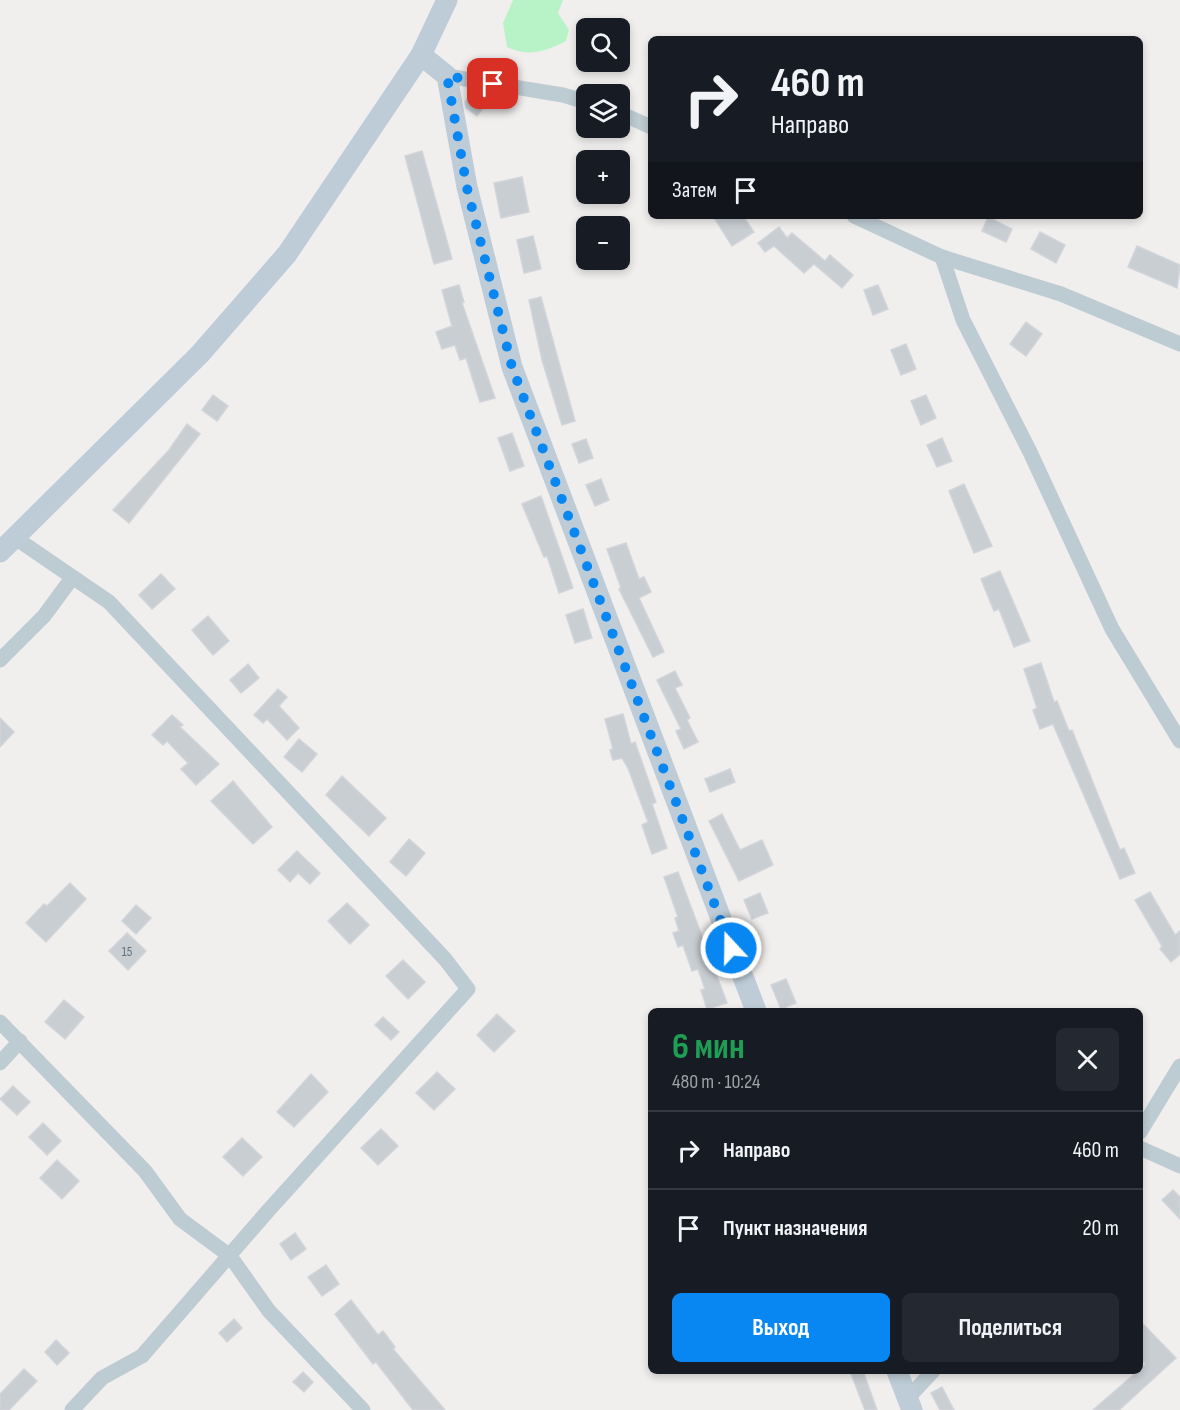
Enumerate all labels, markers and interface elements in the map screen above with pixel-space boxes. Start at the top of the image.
map controls [576,18,630,270]
button: search [576,18,630,72]
pin [467,58,518,109]
text: 460 m [771,58,865,109]
icon: right [672,60,750,138]
icon: arrive [476,67,509,100]
button: layers [576,84,630,138]
text: Направо [771,109,849,141]
button: + [576,150,630,204]
icon: arrive [729,174,762,207]
text: Затем [672,177,717,204]
button: − [576,216,630,270]
position arrow [699,916,763,980]
house number: 15 [122,943,133,960]
text: 6 мин [672,1026,745,1069]
button: close [1056,1028,1119,1091]
text: 480 m · 10:24 [672,1070,760,1094]
icon: right [672,1134,705,1167]
text: Направо [723,1137,790,1164]
text: 460 m [1073,1137,1119,1164]
icon: arrive [672,1212,705,1245]
text: Пункт назначения [723,1215,867,1242]
text: 20 m [1083,1215,1119,1242]
button: Выход [672,1293,890,1362]
button: Поделиться [902,1293,1119,1362]

